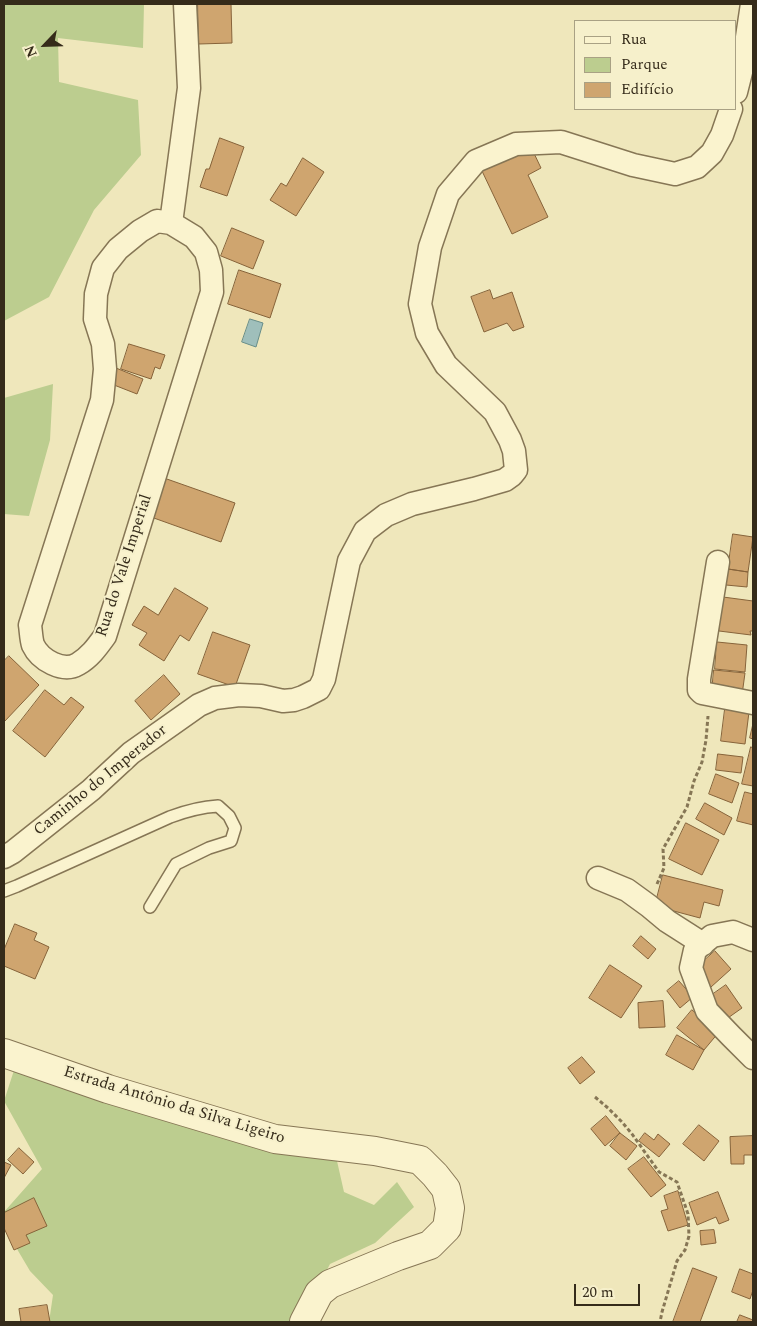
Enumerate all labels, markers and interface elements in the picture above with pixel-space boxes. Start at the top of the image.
north arrow [20,20,70,70]
legend [574,20,737,110]
text: Rua [621,28,647,51]
text: N [19,42,43,61]
text: Parque [621,53,668,76]
text: Edifício [621,78,674,101]
street label: Rua do Vale Imperial [93,492,157,640]
street label: Caminho do Imperador [30,721,172,841]
street label: Estrada Antônio da Silva Ligeiro [61,1063,287,1149]
scale bar [577,1274,643,1306]
text: 20 m [582,1281,614,1304]

